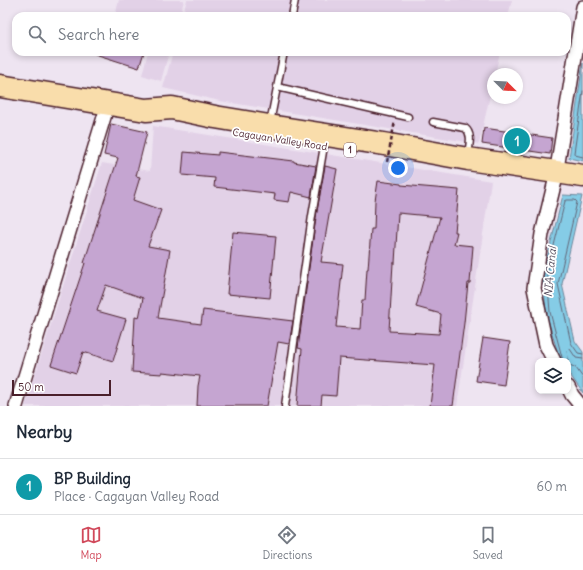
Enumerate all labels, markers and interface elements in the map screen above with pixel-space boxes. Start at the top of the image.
search box [12,12,571,56]
icon: search [26,23,48,45]
text: Search here [58,25,139,44]
north arrow [487,68,523,104]
street label: Cagayan Valley Road [232,126,328,153]
pin: 1 [504,126,530,156]
road number: 1 [344,143,356,157]
your location [388,158,408,178]
water label: NIA Canal [541,245,559,298]
map controls [535,358,571,394]
button: layers [535,358,571,394]
scale bar [12,378,111,397]
text: 50 m [18,380,44,394]
text: Nearby [16,421,72,443]
text: BP Building [54,469,131,488]
text: 1 [26,478,32,495]
text: 60 m [536,478,567,495]
text: Place · Cagayan Valley Road [54,488,219,505]
tab: Map [80,524,102,562]
tab: Directions [263,524,312,562]
tab: Saved [473,524,503,562]

